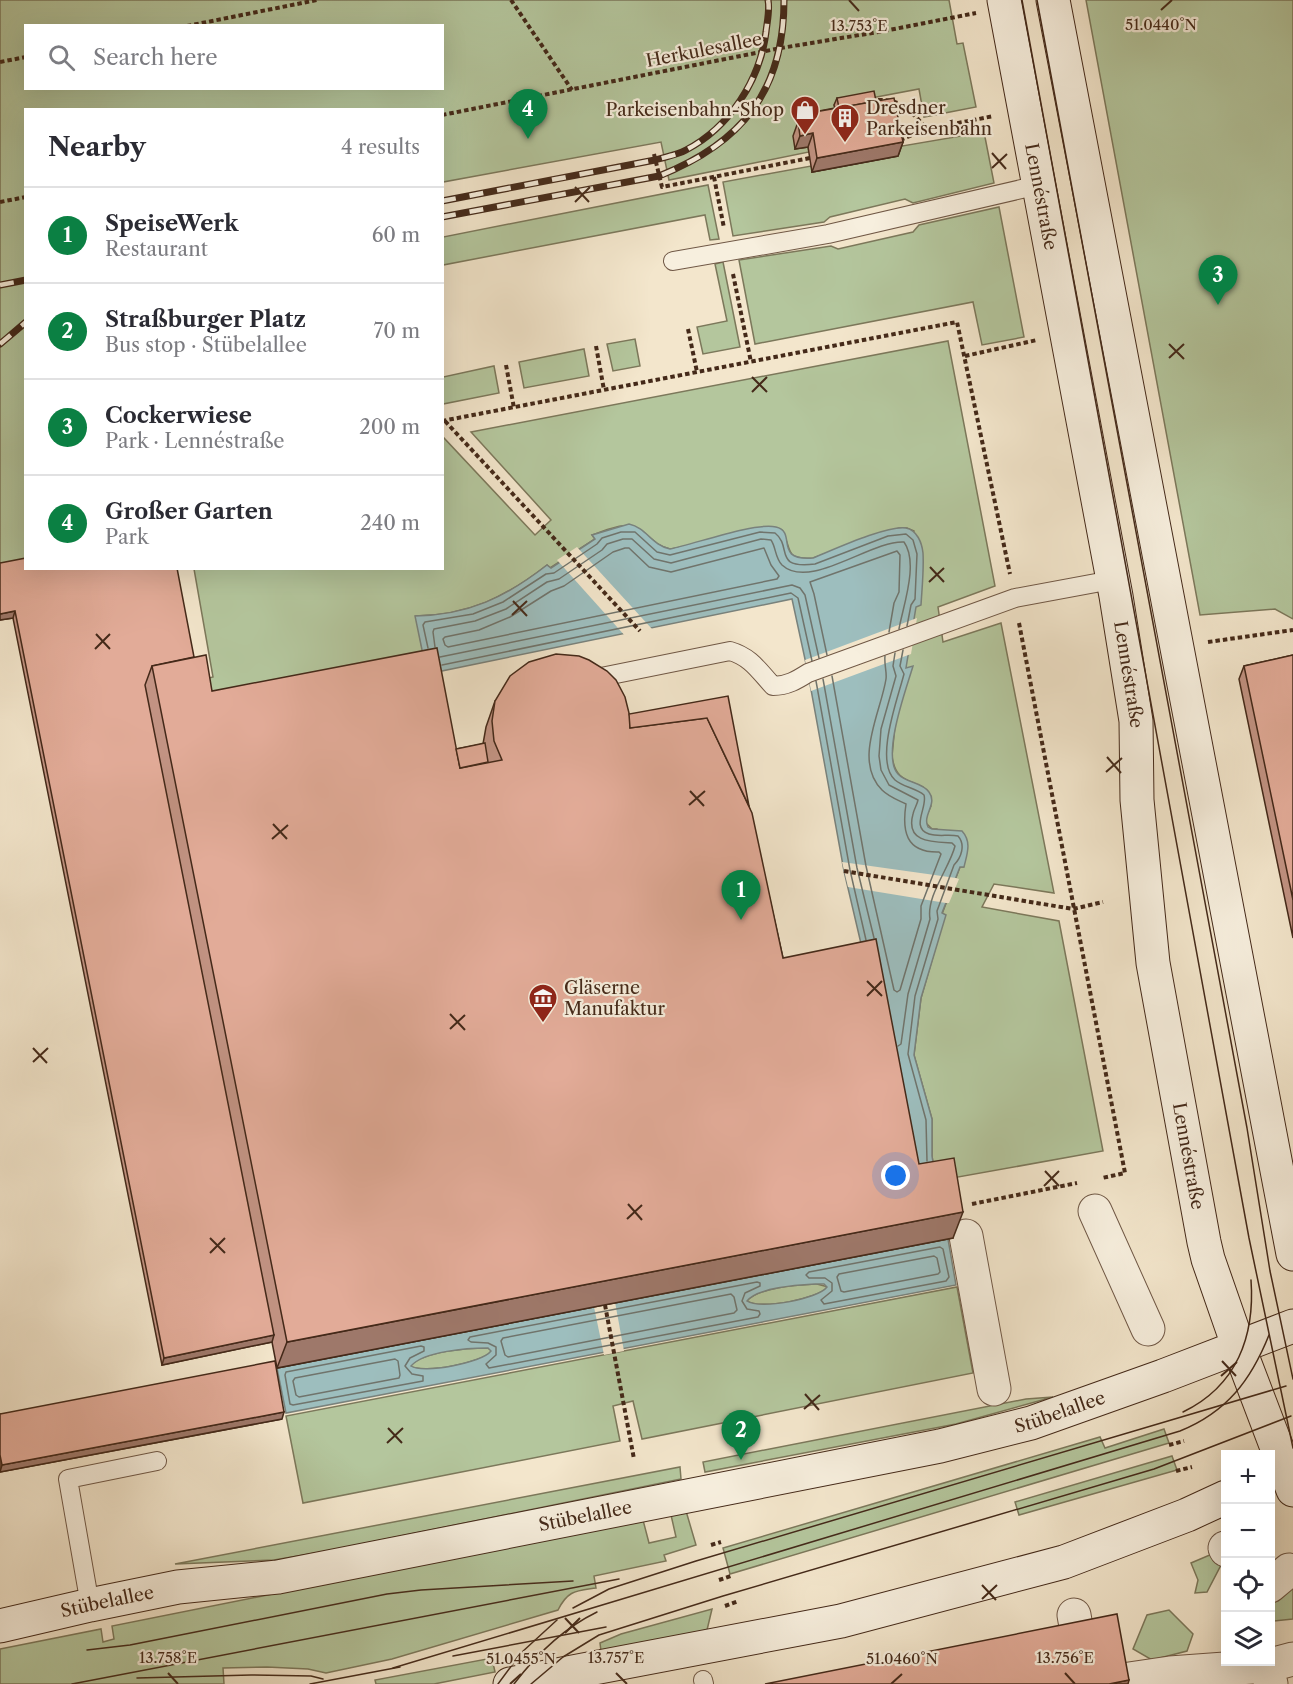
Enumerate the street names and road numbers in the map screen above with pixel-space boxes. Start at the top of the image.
street label: Herkulesallee [644,28,764,72]
street label: Lennéstraße [1020,141,1062,252]
street label: Lennéstraße [1109,619,1147,728]
street label: Lennéstraße [1168,1101,1209,1211]
street label: Stübelallee [1012,1386,1108,1438]
street label: Stübelallee [537,1496,634,1536]
street label: Stübelallee [59,1581,156,1622]

